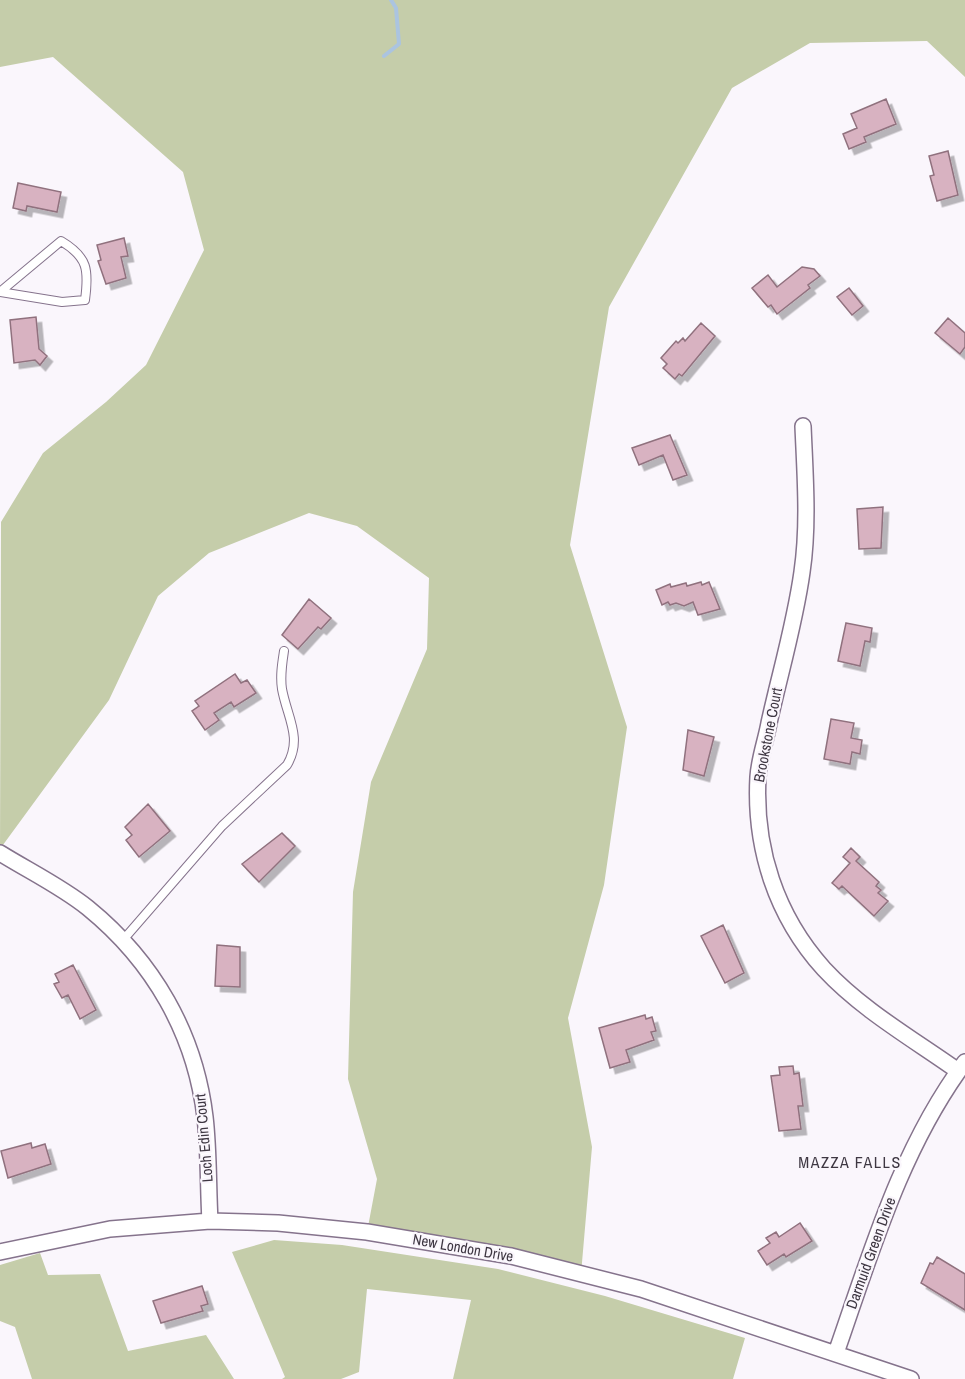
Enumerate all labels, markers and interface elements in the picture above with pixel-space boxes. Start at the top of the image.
street label: Brookstone Court [748,685,787,784]
street label: Loch Edin Court [189,1092,218,1183]
district label: MAZZA FALLS [798,1151,902,1173]
street label: Darmuid Green Drive [841,1194,901,1312]
street label: New London Drive [411,1228,515,1267]

